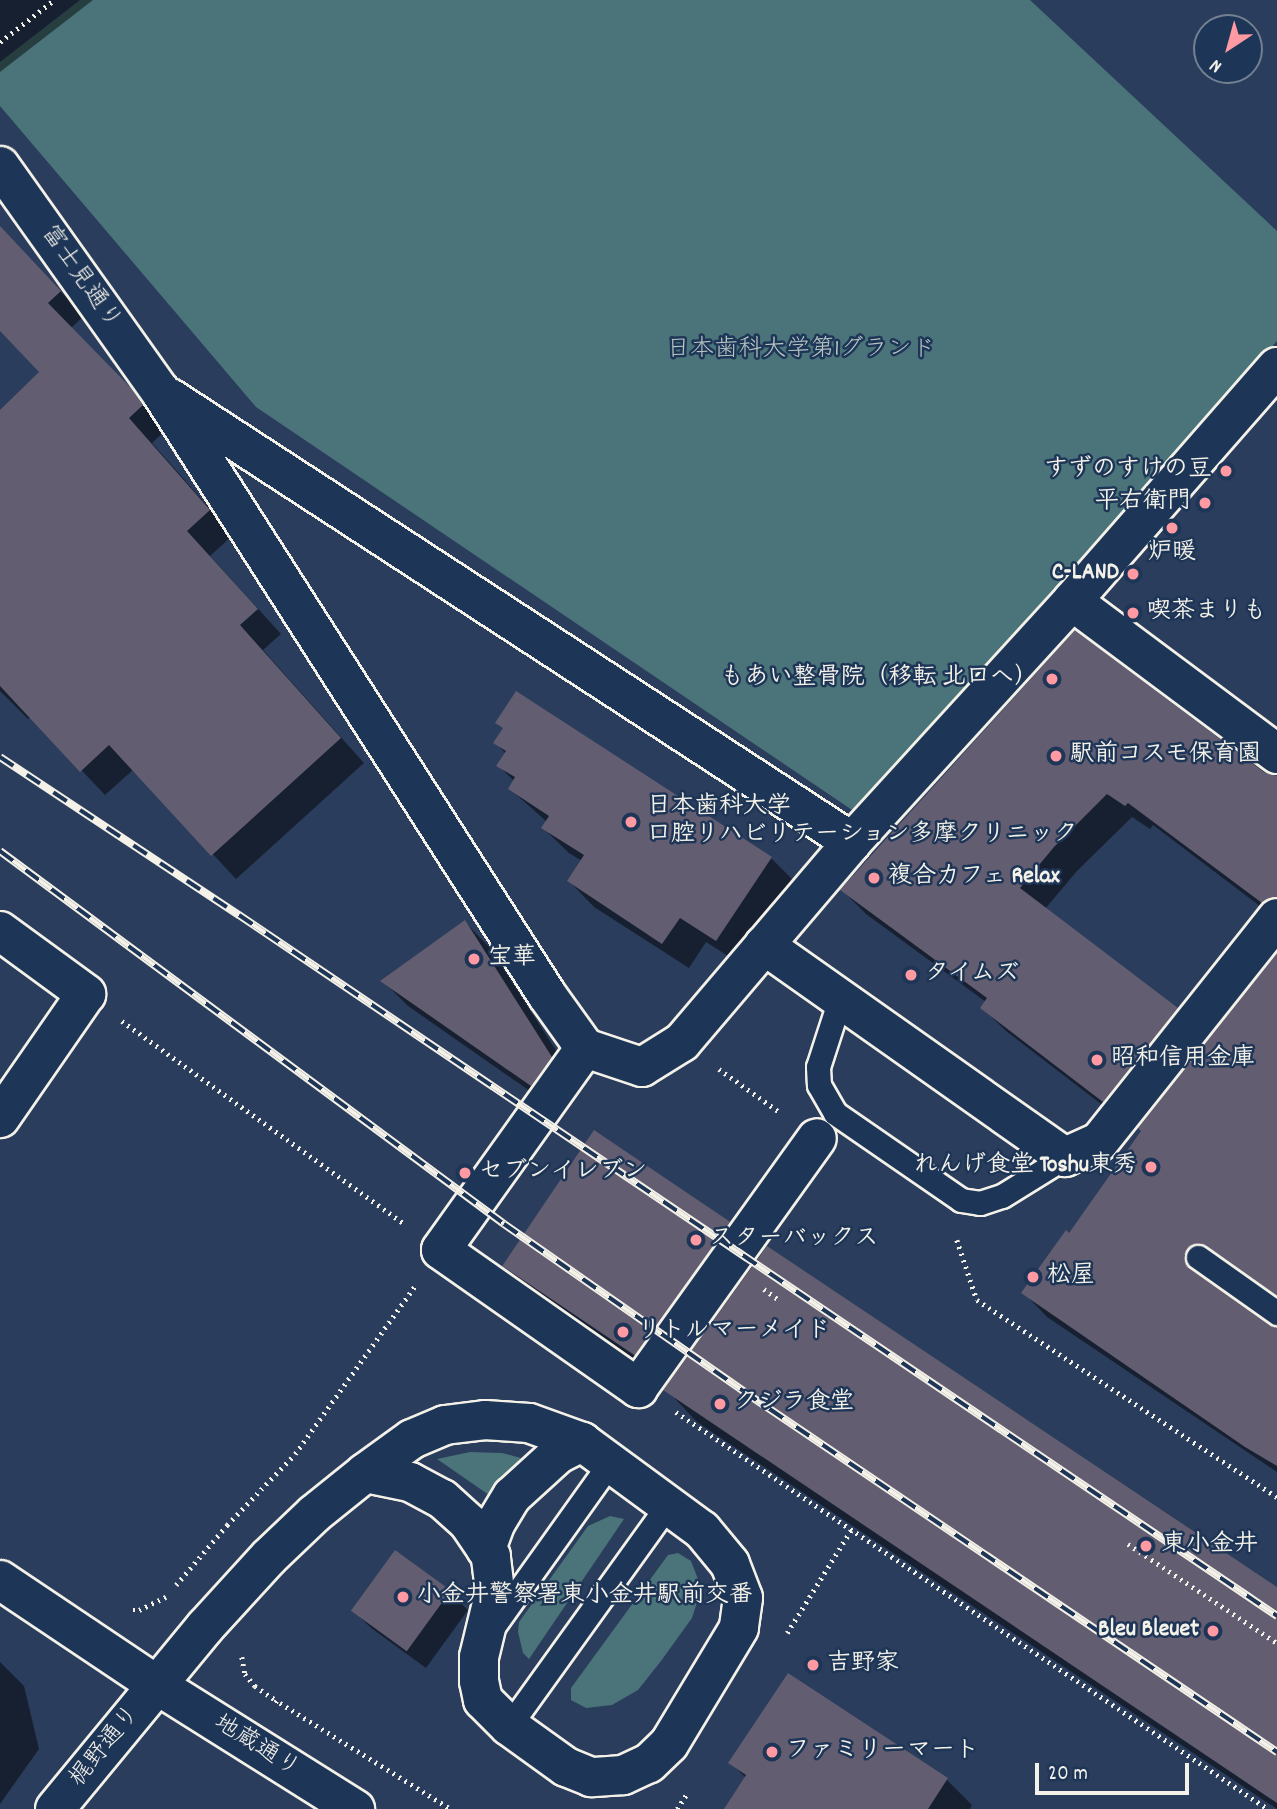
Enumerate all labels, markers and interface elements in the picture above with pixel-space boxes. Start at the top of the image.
north arrow [1193,14,1263,84]
text: N [1205,51,1228,78]
street label: 富士見通り [34,221,126,335]
park label: 日本歯科大学第1グランド [666,337,936,365]
place label: すずのすけの豆 [1044,457,1212,485]
marker: すずのすけの豆 [1218,463,1234,479]
place label: 平右衛門 [1095,489,1191,517]
marker: 平右衛門 [1197,495,1213,511]
marker: 炉暖 [1164,520,1180,536]
place label: 炉暖 [1148,540,1196,568]
place label: C-LAND [1052,560,1119,588]
marker: C-LAND [1125,566,1141,582]
place label: 喫茶まりも [1147,599,1267,627]
marker: 喫茶まりも [1125,605,1141,621]
place label: もあい整骨院（移転 北口へ） [721,665,1038,693]
marker: もあい整骨院（移転 北口へ） [1044,671,1060,687]
place label: 駅前コスモ保育園 [1070,742,1262,770]
marker: 駅前コスモ保育園 [1048,748,1064,764]
place label: 日本歯科大学 口腔リハビリテーション多摩クリニック [647,794,1079,850]
marker: 日本歯科大学 口腔リハビリテーション多摩クリニック [621,812,641,832]
place label: 複合カフェ Relax [888,864,1062,892]
marker: 複合カフェ Relax [866,870,882,886]
place label: 宝華 [488,945,536,973]
marker: 宝華 [466,951,482,967]
place label: タイムズ [925,961,1021,989]
marker: タイムズ [903,967,919,983]
place label: 昭和信用金庫 [1111,1046,1255,1074]
marker: 昭和信用金庫 [1089,1052,1105,1068]
place label: れんげ食堂 Toshu東秀 [914,1153,1137,1181]
place label: セブンイレブン [479,1159,647,1187]
marker: れんげ食堂 Toshu東秀 [1143,1159,1159,1175]
marker: セブンイレブン [457,1165,473,1181]
place label: スターバックス [710,1226,878,1254]
marker: スターバックス [688,1232,704,1248]
place label: 松屋 [1047,1263,1095,1291]
marker: 松屋 [1025,1269,1041,1285]
place label: リトルマーメイド [637,1318,829,1346]
marker: リトルマーメイド [615,1324,631,1340]
place label: クジラ食堂 [734,1390,854,1418]
marker: クジラ食堂 [712,1396,728,1412]
place label: 東小金井 [1162,1532,1258,1560]
marker: 東小金井 [1136,1536,1156,1556]
place label: 小金井警察署東小金井駅前交番 [417,1583,753,1611]
marker: 小金井警察署東小金井駅前交番 [395,1589,411,1605]
place label: Bleu Bleuet [1098,1617,1199,1645]
marker: Bleu Bleuet [1205,1623,1221,1639]
place label: 吉野家 [827,1651,899,1679]
marker: 吉野家 [805,1657,821,1673]
street label: 梶野通り [65,1701,147,1793]
street label: 地蔵通り [208,1709,304,1785]
place label: ファミリーマート [786,1738,978,1766]
marker: ファミリーマート [764,1744,780,1760]
scale bar [1039,1750,1193,1794]
text: 20 m [1048,1760,1088,1790]

